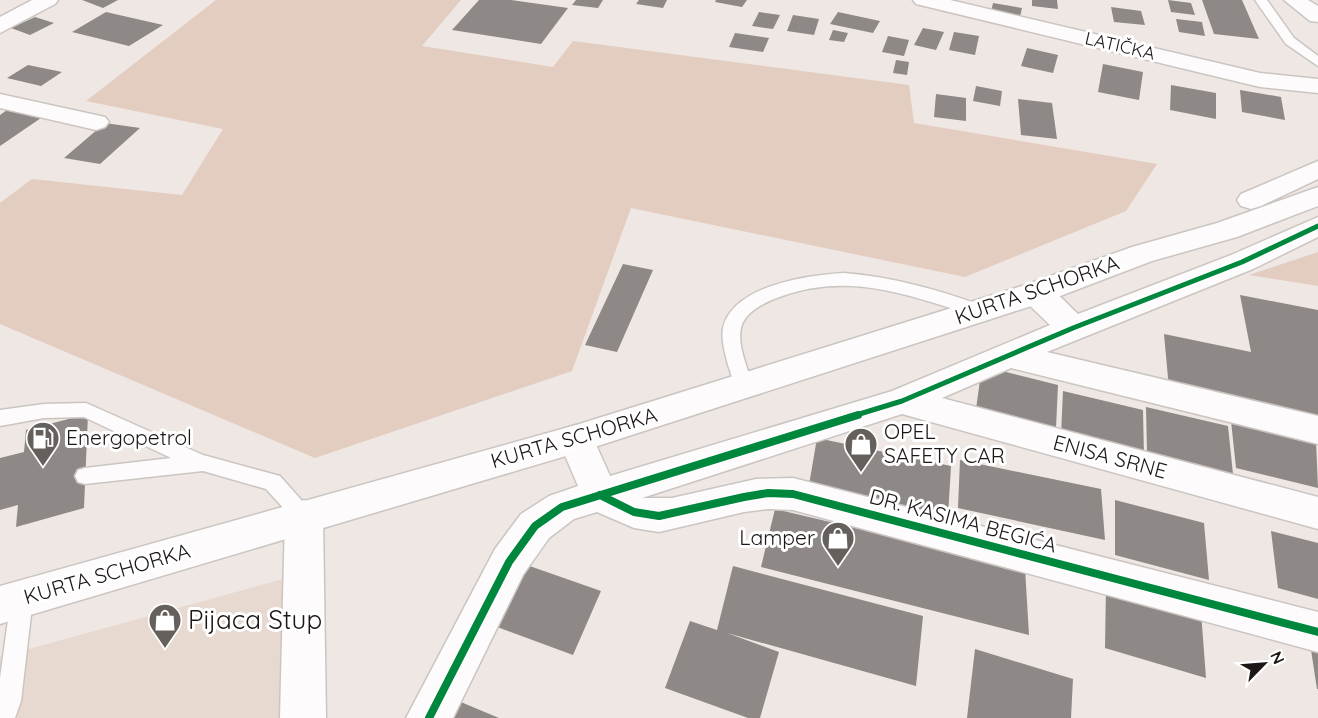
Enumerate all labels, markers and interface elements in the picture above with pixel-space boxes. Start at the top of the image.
street label: LATIČKA [1083,26,1158,65]
street label: KURTA SCHORKA [951,249,1122,329]
street label: KURTA SCHORKA [487,401,660,473]
place label: OPEL SAFETY CAR [884,418,1005,468]
fuel station icon: Energopetrol [25,420,61,467]
place label: Energopetrol [66,424,192,450]
shop icon: OPEL SAFETY CAR [843,426,879,473]
street label: ENISA SRNE [1051,428,1170,484]
street label: DR. KASIMA BEGIĆA [867,483,1060,558]
shop icon: Lamper [820,520,856,567]
place label: Lamper [739,524,815,550]
street label: KURTA SCHORKA [20,537,193,609]
shop icon: Pijaca Stup [147,602,183,649]
place label: Pijaca Stup [188,603,322,636]
north arrow [1234,634,1294,694]
text: N [1266,648,1289,667]

